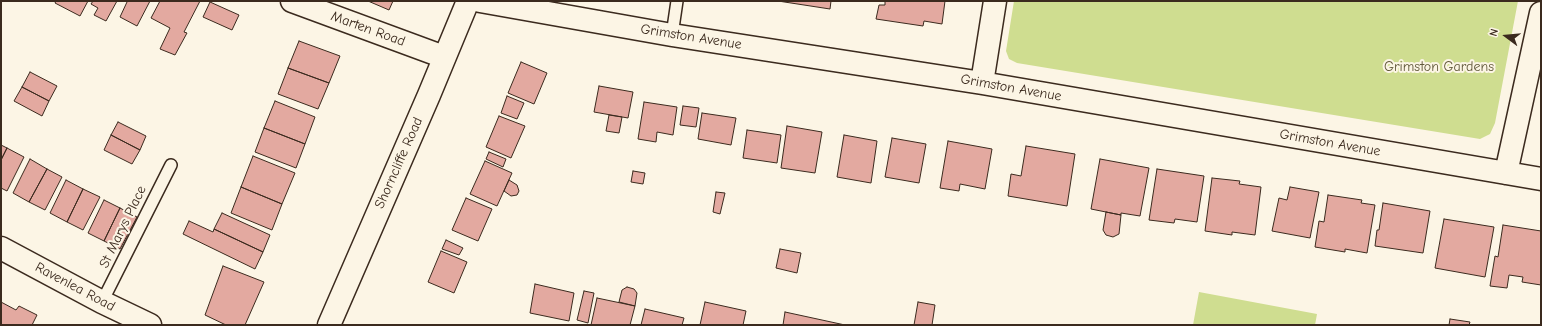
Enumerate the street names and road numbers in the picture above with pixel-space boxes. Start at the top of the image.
street label: Marten Road [329,8,407,50]
street label: Grimston Avenue [639,21,743,53]
street label: Grimston Avenue [959,71,1063,105]
street label: Shorncliffe Road [371,115,427,211]
street label: Grimston Avenue [1278,126,1382,160]
street label: St Marys Place [96,183,150,271]
street label: Ravenlea Road [32,259,118,315]

